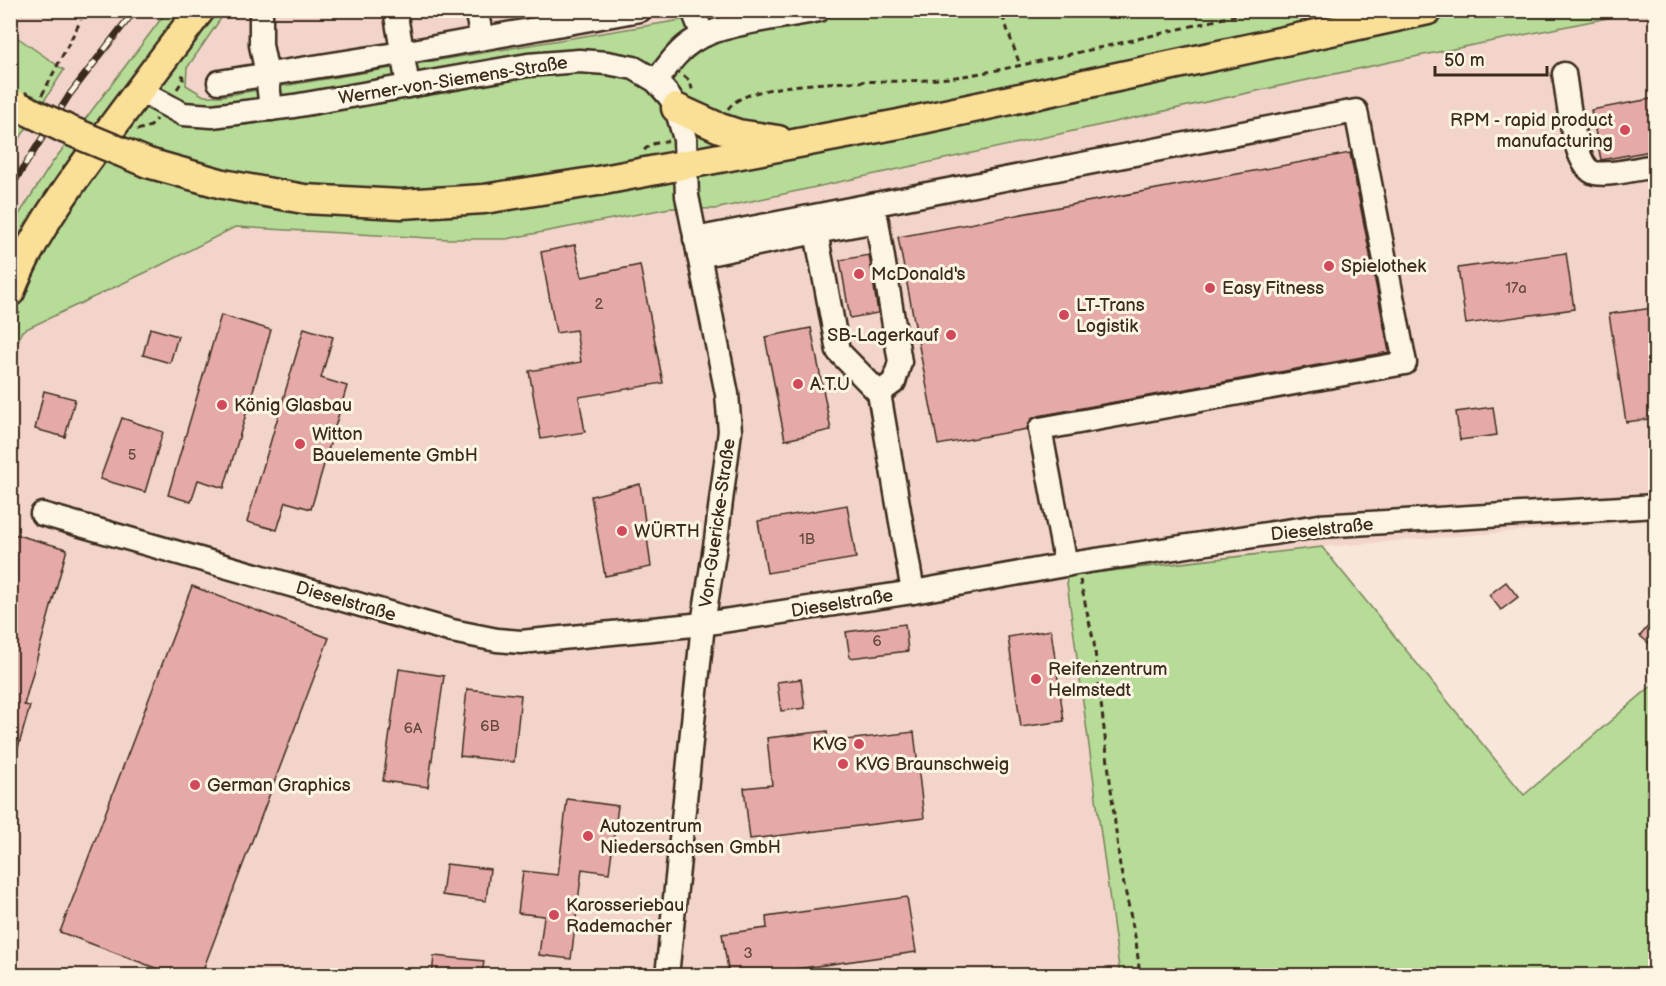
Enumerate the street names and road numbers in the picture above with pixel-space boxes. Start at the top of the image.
street label: Werner-von-Siemens-Straße [337,52,570,109]
street label: Von-Guericke-Straße [695,437,740,609]
street label: Dieselstraße [1270,514,1375,545]
street label: Dieselstraße [293,577,399,626]
street label: Dieselstraße [790,585,895,622]

